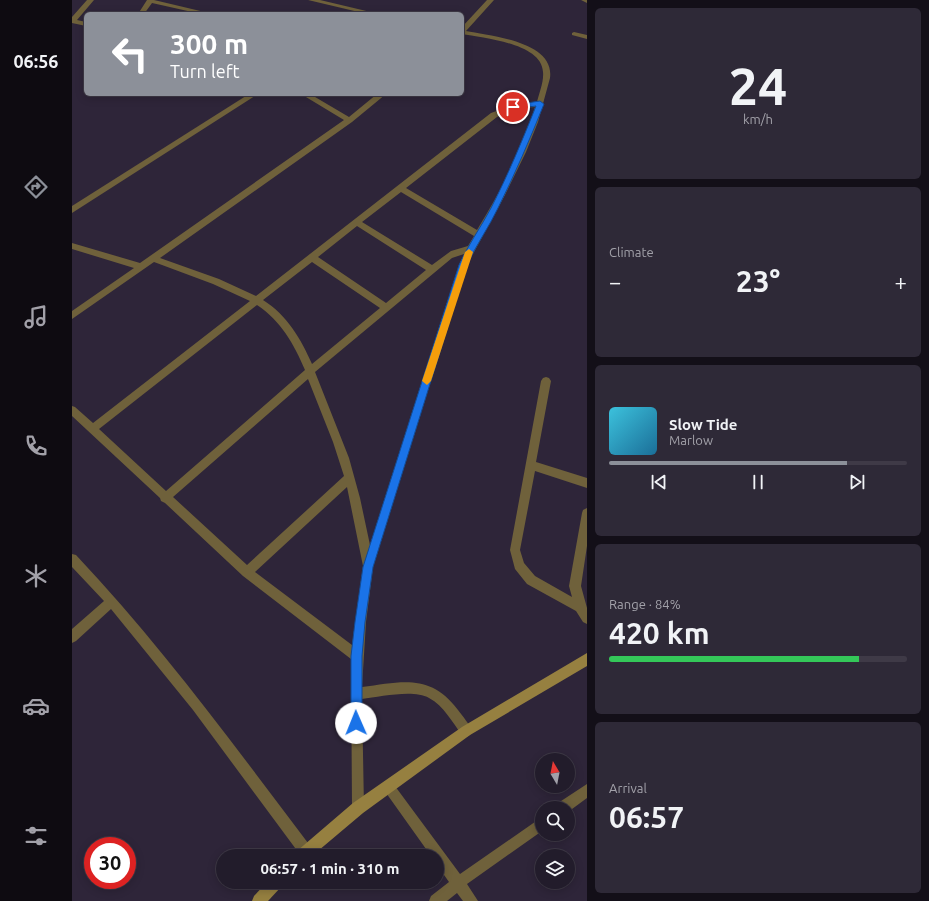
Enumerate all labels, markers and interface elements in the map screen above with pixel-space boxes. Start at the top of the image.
icon: left [104,28,156,80]
text: 300 m [170,28,248,59]
text: 06:56 [13,51,59,71]
text: 24 [729,57,787,115]
text: Turn left [170,61,240,81]
pin [496,90,530,124]
icon: arrive [502,96,524,118]
text: km/h [743,112,773,126]
icon: directions [22,173,50,201]
text: Climate [609,245,654,259]
text: 23° [736,264,780,298]
text: − [609,269,621,294]
text: + [895,269,907,294]
icon: music [22,303,50,331]
text: Slow Tide [669,416,737,433]
icon: phone [22,432,50,460]
text: Marlow [669,433,713,447]
icon: previous [648,471,670,493]
icon: pause [747,471,769,493]
icon: next [846,471,868,493]
icon: climate [22,562,50,590]
text: Range · 84% [609,597,681,611]
text: 420 km [609,616,710,650]
icon: car [22,692,50,720]
position arrow [335,702,377,744]
north arrow [535,753,575,793]
map controls [535,753,575,889]
text: Arrival [609,781,647,795]
text: 06:57 [609,800,684,834]
button: search [535,801,575,841]
icon: filters [22,822,50,850]
speed limit sign: 30 [84,837,136,889]
button: layers [535,849,575,889]
text: 06:57 · 1 min · 310 m [261,860,399,877]

